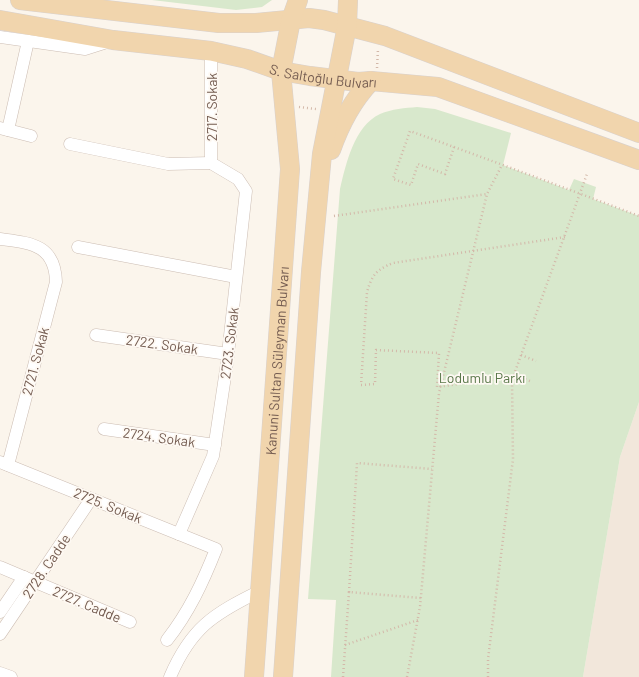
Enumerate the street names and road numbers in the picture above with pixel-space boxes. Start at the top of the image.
street label: S. Saltoğlu Bulvarı [268,59,378,91]
street label: 2717. Sokak [203,73,220,141]
street label: Kanuni Sultan Süleyman Bulvarı [261,266,292,456]
street label: 2723. Sokak [216,306,242,380]
street label: 2721. Sokak [18,325,52,397]
street label: 2722. Sokak [125,331,199,357]
street label: 2724. Sokak [122,424,196,450]
street label: 2725. Sokak [71,484,145,526]
street label: 2728. Cadde [18,531,74,601]
street label: 2727. Cadde [50,582,124,626]

